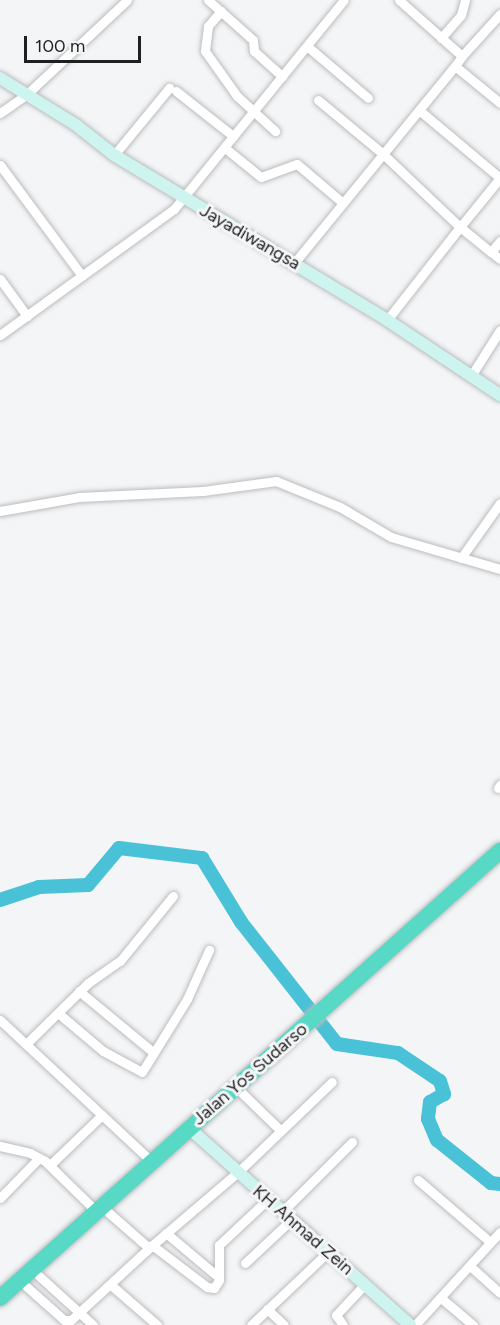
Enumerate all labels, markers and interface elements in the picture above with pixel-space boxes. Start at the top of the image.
scale bar [27,24,144,62]
text: 100 m [35,35,85,57]
street label: Jayadiwangsa [196,199,304,275]
street label: Jalan Yos Sudarso [188,1018,312,1130]
street label: KH Ahmad Zein [248,1180,358,1280]

